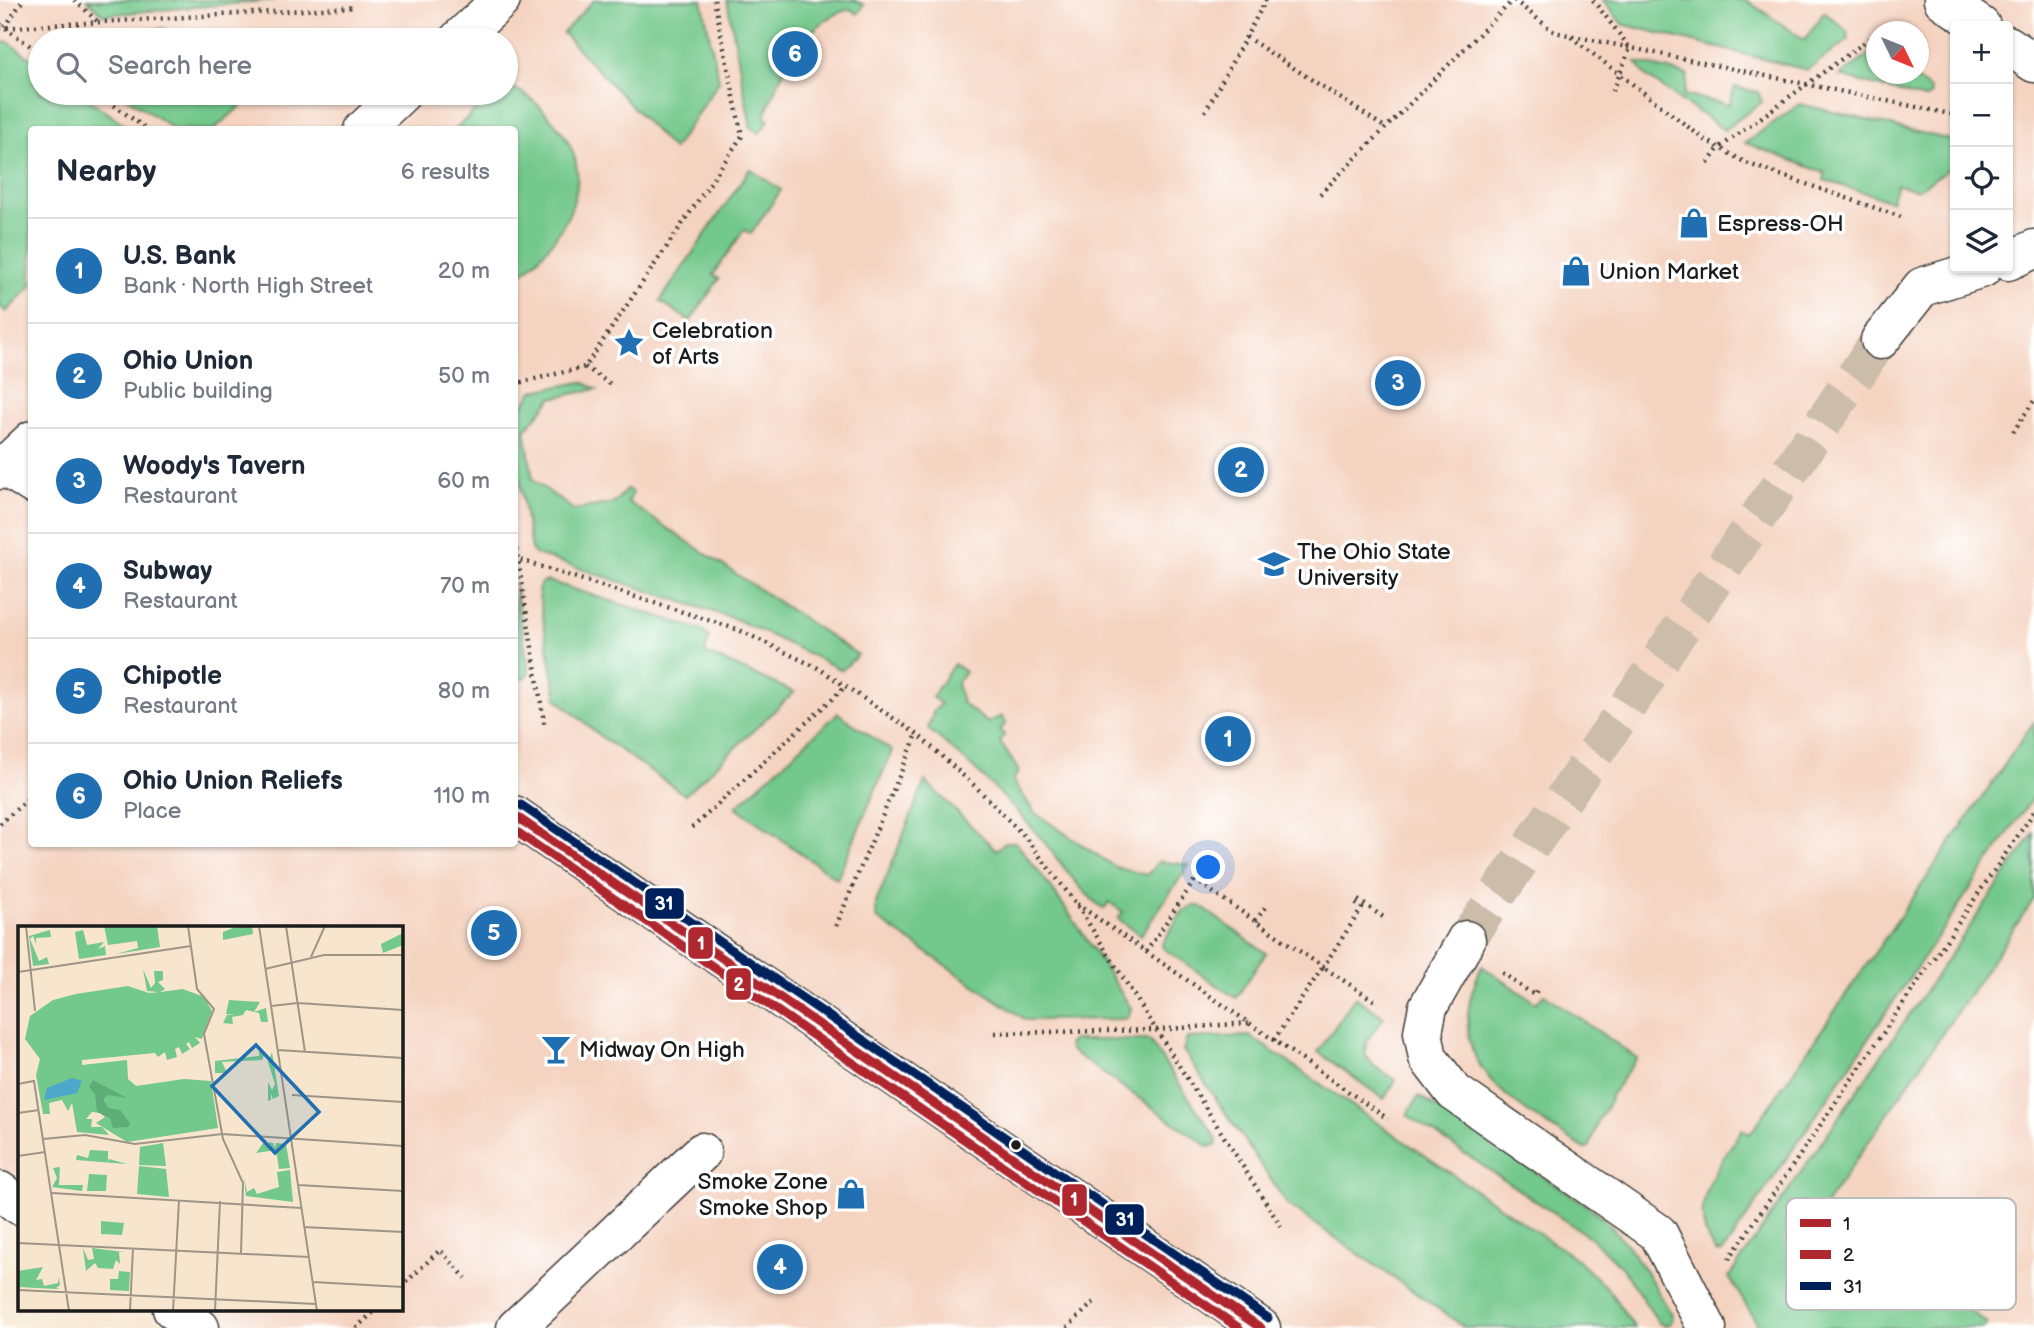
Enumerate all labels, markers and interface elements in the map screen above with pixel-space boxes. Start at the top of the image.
north arrow [1866,21,1929,84]
map controls [1950,21,2013,273]
button: + [1950,21,2013,84]
search box [28,28,518,105]
pin: 6 [772,28,818,80]
icon: search [52,48,90,86]
text: Search here [108,51,252,82]
button: − [1950,84,2013,147]
button: locate [1950,147,2013,210]
text: Nearby [56,154,156,190]
text: 6 results [401,158,490,186]
shop icon: Espress-OH [1677,206,1711,240]
place label: Espress-OH [1717,210,1844,238]
button: layers [1950,210,2013,273]
text: U.S. Bank [123,241,236,272]
shop icon: Union Market [1559,254,1593,288]
text: 1 [74,257,84,285]
text: 20 m [438,257,490,285]
place label: Union Market [1599,258,1739,286]
text: Bank · North High Street [123,272,373,300]
place label: Celebration of Arts [652,317,773,371]
place icon: Celebration of Arts [612,326,646,360]
text: Ohio Union [123,346,253,377]
pin: 3 [1375,357,1421,409]
text: 2 [72,362,86,390]
text: 50 m [438,362,490,390]
text: Public building [123,377,273,405]
pin: 2 [1218,444,1264,496]
text: Woody's Tavern [123,451,306,482]
text: 3 [72,467,86,495]
text: 60 m [437,467,490,495]
text: Restaurant [123,482,237,510]
place label: The Ohio State University [1297,538,1451,592]
school or university icon: The Ohio State University [1257,547,1291,581]
text: Subway [123,556,212,587]
text: 4 [72,572,86,600]
text: 70 m [440,572,490,600]
text: Restaurant [123,587,237,615]
text: Chipotle [123,661,222,692]
text: 5 [72,677,86,705]
text: 80 m [438,677,490,705]
text: Restaurant [123,692,237,720]
pin: 1 [1205,713,1251,765]
text: Ohio Union Reliefs [123,766,343,797]
text: 6 [72,782,86,810]
text: 110 m [433,782,490,810]
text: Place [123,797,181,825]
your location [1191,850,1225,884]
line badge: 31 [644,887,685,920]
text: 31 [654,893,674,916]
pin: 5 [471,907,517,959]
inset map [18,926,402,1310]
line badge: 1 [687,926,714,960]
text: 1 [697,933,705,956]
line badge: 2 [725,967,752,1001]
text: 2 [733,974,745,997]
bar icon: Midway On High [539,1032,573,1066]
place label: Midway On High [579,1036,745,1064]
unlabelled marker [1009,1138,1023,1152]
place label: Smoke Zone Smoke Shop [697,1168,828,1222]
shop icon: Smoke Zone Smoke Shop [834,1177,868,1211]
line badge: 1 [1061,1183,1088,1217]
text: 1 [1070,1189,1078,1212]
legend [1786,1198,2016,1310]
line badge: 31 [1104,1203,1145,1236]
text: 31 [1115,1209,1135,1232]
text: 1 [1843,1213,1850,1236]
pin: 4 [757,1241,803,1293]
text: 2 [1843,1244,1855,1267]
text: 31 [1843,1276,1862,1299]

